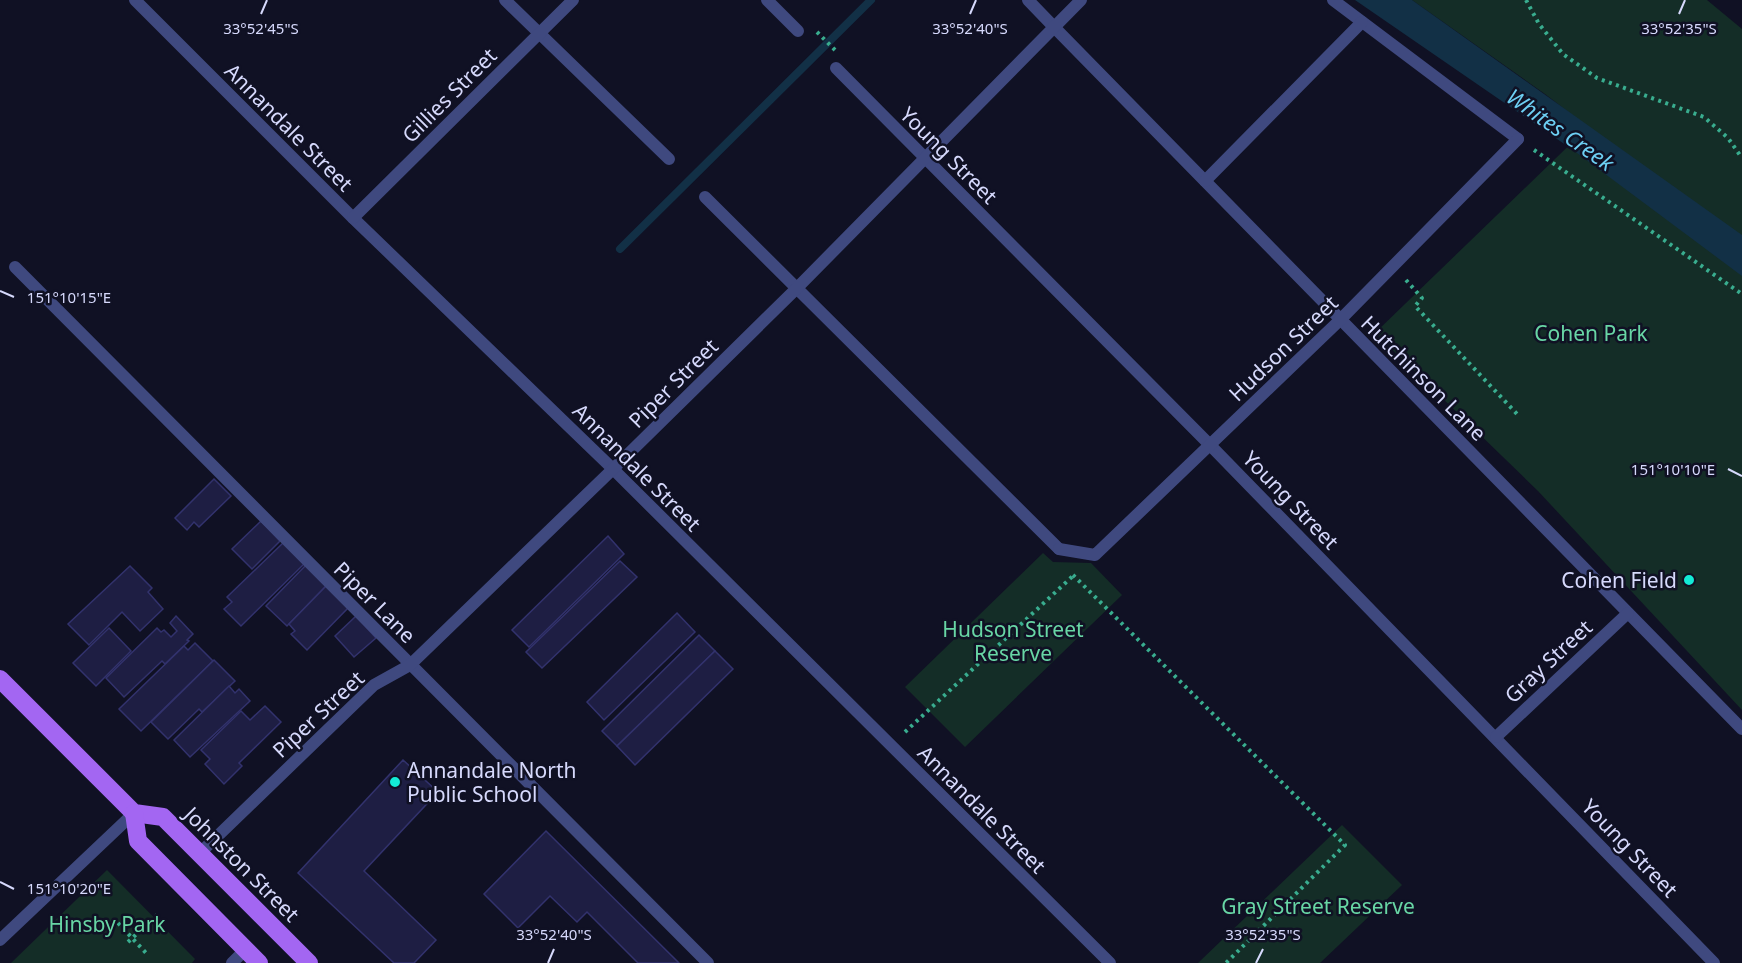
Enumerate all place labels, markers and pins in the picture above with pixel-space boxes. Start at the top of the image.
place label: Cohen Field [1561,566,1677,594]
marker: Cohen Field [1682,573,1696,587]
place label: Annandale North Public School [407,756,576,808]
marker: Annandale North Public School [388,775,402,789]

